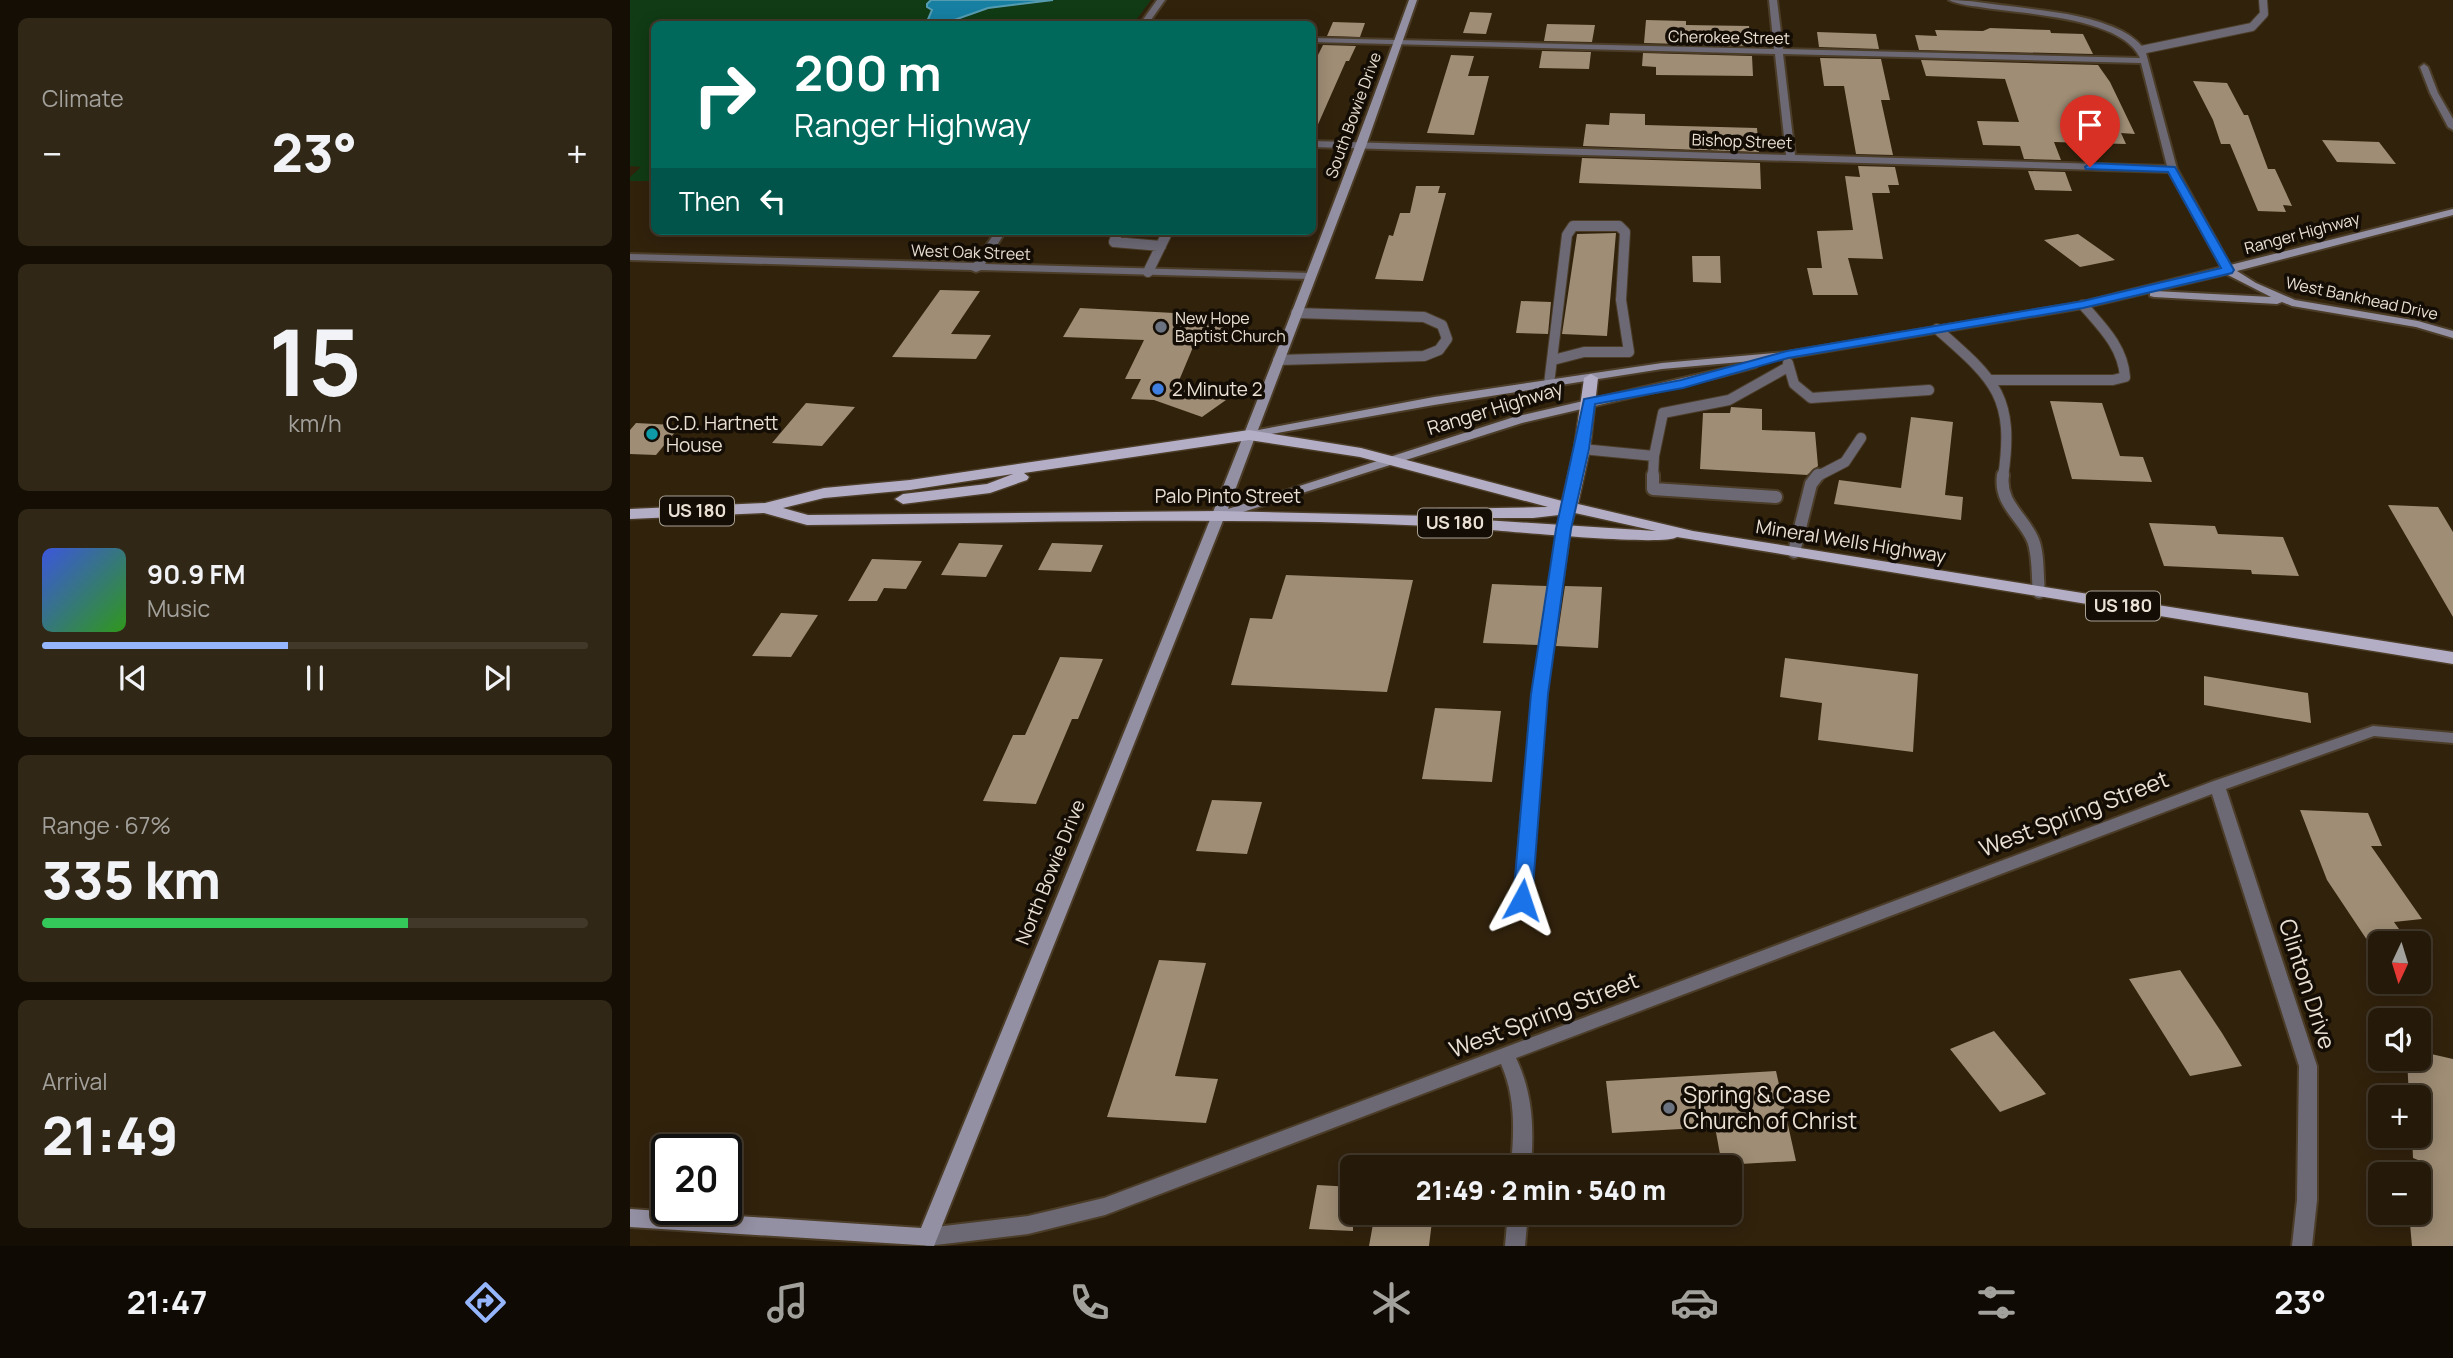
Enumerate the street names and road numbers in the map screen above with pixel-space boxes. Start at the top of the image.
street label: Cherokee Street [1668,25,1790,49]
street label: South Bowie Drive [1320,49,1386,181]
street label: Bishop Street [1691,128,1793,154]
street label: Ranger Highway [2242,207,2363,259]
street label: West Oak Street [911,239,1031,265]
street label: West Bankhead Drive [2284,271,2440,325]
street label: Ranger Highway [1424,375,1566,441]
street label: Palo Pinto Street [1155,483,1301,509]
road number: US 180 [660,496,734,526]
road number: US 180 [1418,508,1492,538]
street label: Mineral Wells Highway [1754,513,1948,569]
road number: US 180 [2086,592,2160,620]
street label: West Spring Street [1974,762,2173,864]
street label: North Bowie Drive [1009,795,1091,949]
street label: Clinton Drive [2272,914,2344,1053]
street label: West Spring Street [1444,963,1643,1065]

